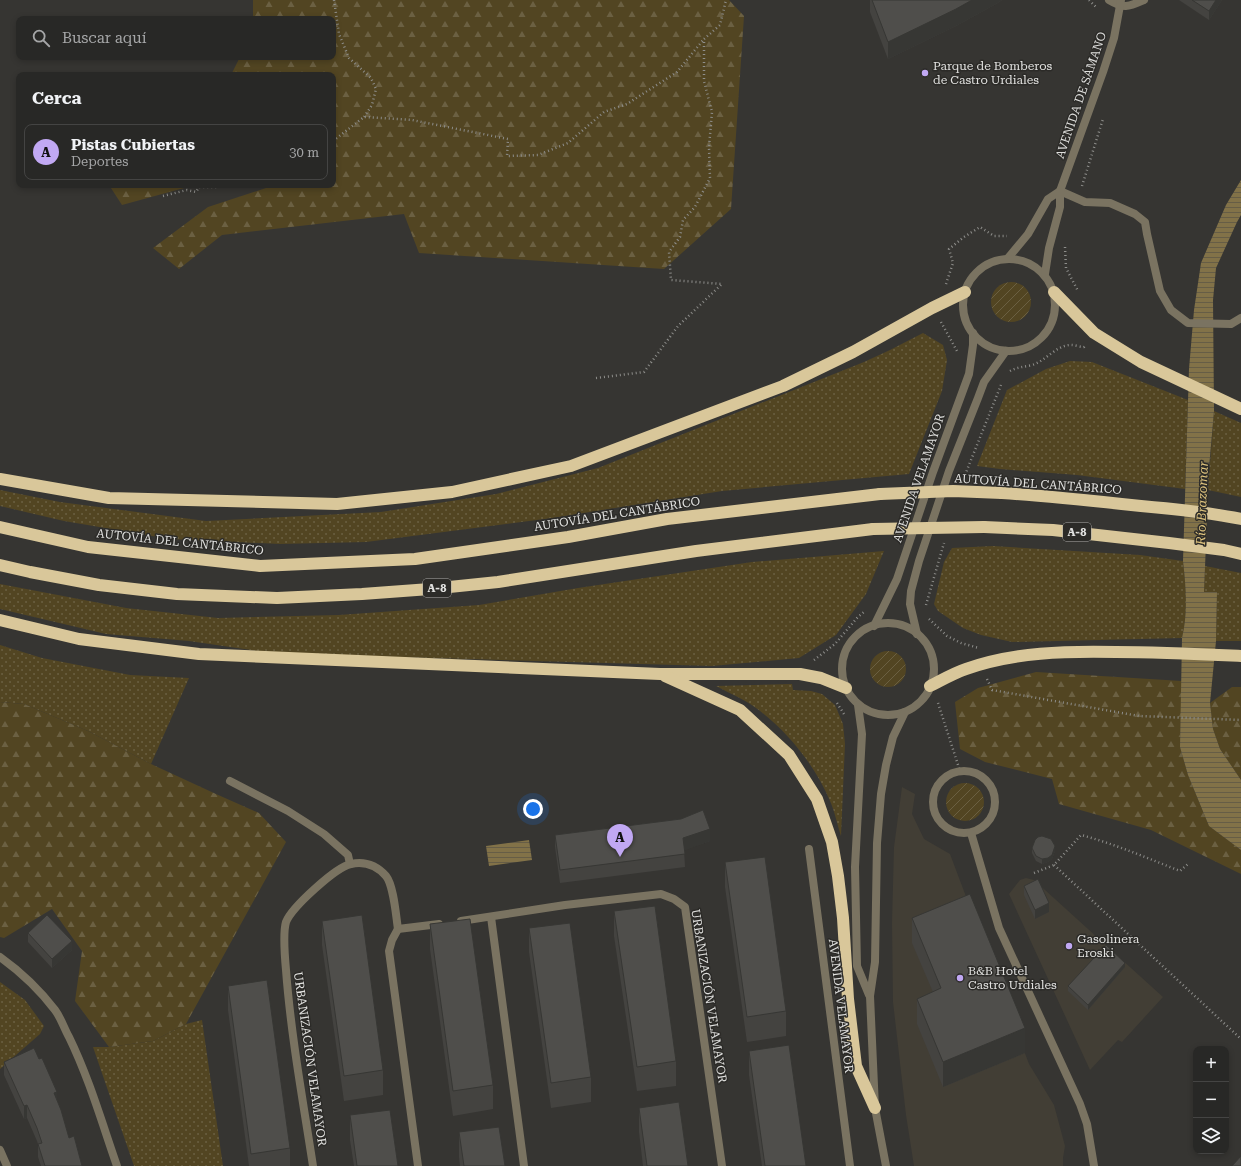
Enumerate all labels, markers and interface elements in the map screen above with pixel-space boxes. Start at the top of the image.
search box [16,16,336,60]
icon: search [30,27,52,49]
text: Buscar aquí [62,29,146,47]
street label: AVENIDA DE SÁMANO [1053,30,1109,160]
place label: Parque de Bomberos de Castro Urdiales [933,59,1052,87]
marker: Parque de Bomberos de Castro Urdiales [920,68,930,78]
text: Cerca [32,88,82,108]
text: Pistas Cubiertas [71,136,195,154]
text: A [41,145,51,160]
text: 30 m [289,145,319,160]
text: Deportes [71,154,128,169]
street label: AVENIDA VELAMAYOR [890,411,948,544]
water label: Río Brazomar [1193,460,1211,546]
street label: AUTOVÍA DEL CANTÁBRICO [954,471,1122,497]
street label: AUTOVÍA DEL CANTÁBRICO [533,494,701,534]
road number: A-8 [1063,523,1091,541]
street label: AUTOVÍA DEL CANTÁBRICO [96,526,264,558]
road number: A-8 [423,579,451,597]
your location [523,799,543,819]
pin: A [607,824,633,857]
street label: URBANIZACIÓN VELAMAYOR [688,908,730,1085]
place label: Gasolinera Eroski [1077,932,1140,960]
street label: AVENIDA VELAMAYOR [826,938,856,1075]
marker: Gasolinera Eroski [1064,941,1074,951]
place label: B&B Hotel Castro Urdiales [968,964,1057,992]
street label: URBANIZACIÓN VELAMAYOR [291,971,329,1148]
marker: B&B Hotel Castro Urdiales [955,973,965,983]
map controls [1193,1046,1229,1154]
button: + [1193,1046,1229,1082]
button: − [1193,1082,1229,1118]
button: layers [1193,1118,1229,1154]

